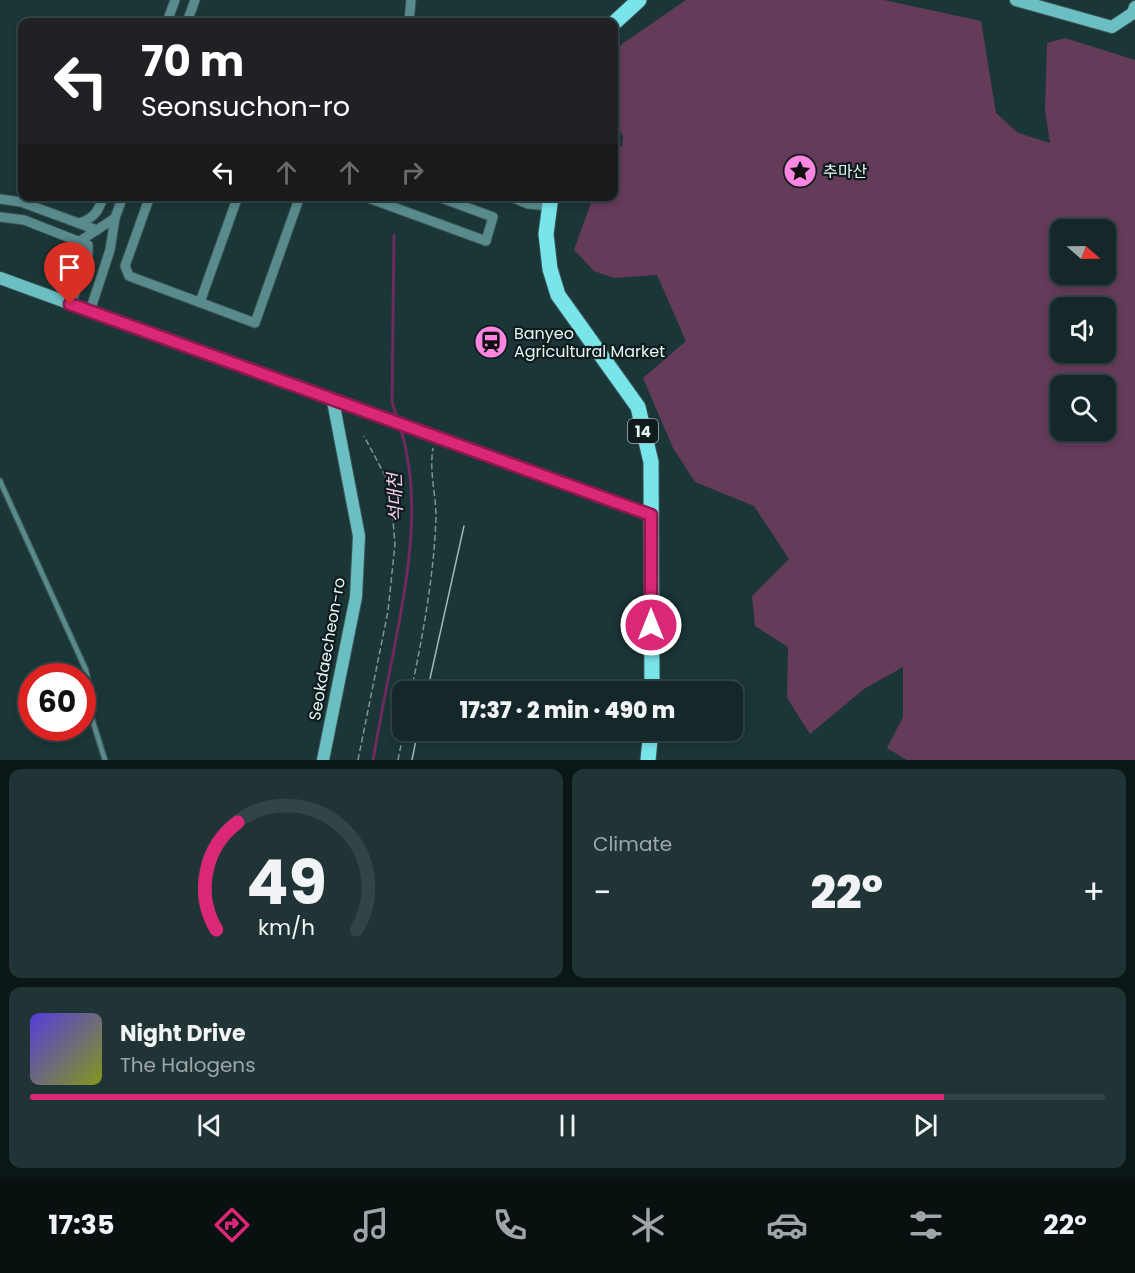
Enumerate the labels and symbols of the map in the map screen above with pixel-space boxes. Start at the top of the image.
place icon: 추마산 [782,153,818,189]
place label: 추마산 [823,160,867,183]
north arrow [1050,219,1116,285]
pin [44,242,95,304]
place label: Banyeo Agricultural Market [514,322,665,363]
station icon: Banyeo Agricultural Market [473,324,509,360]
road number: 14 [628,419,658,443]
water label: 석대천 [382,470,408,523]
street label: Seokdaecheon-ro [303,576,351,722]
position arrow [619,593,683,657]
speed limit sign: 60 [18,663,96,741]

